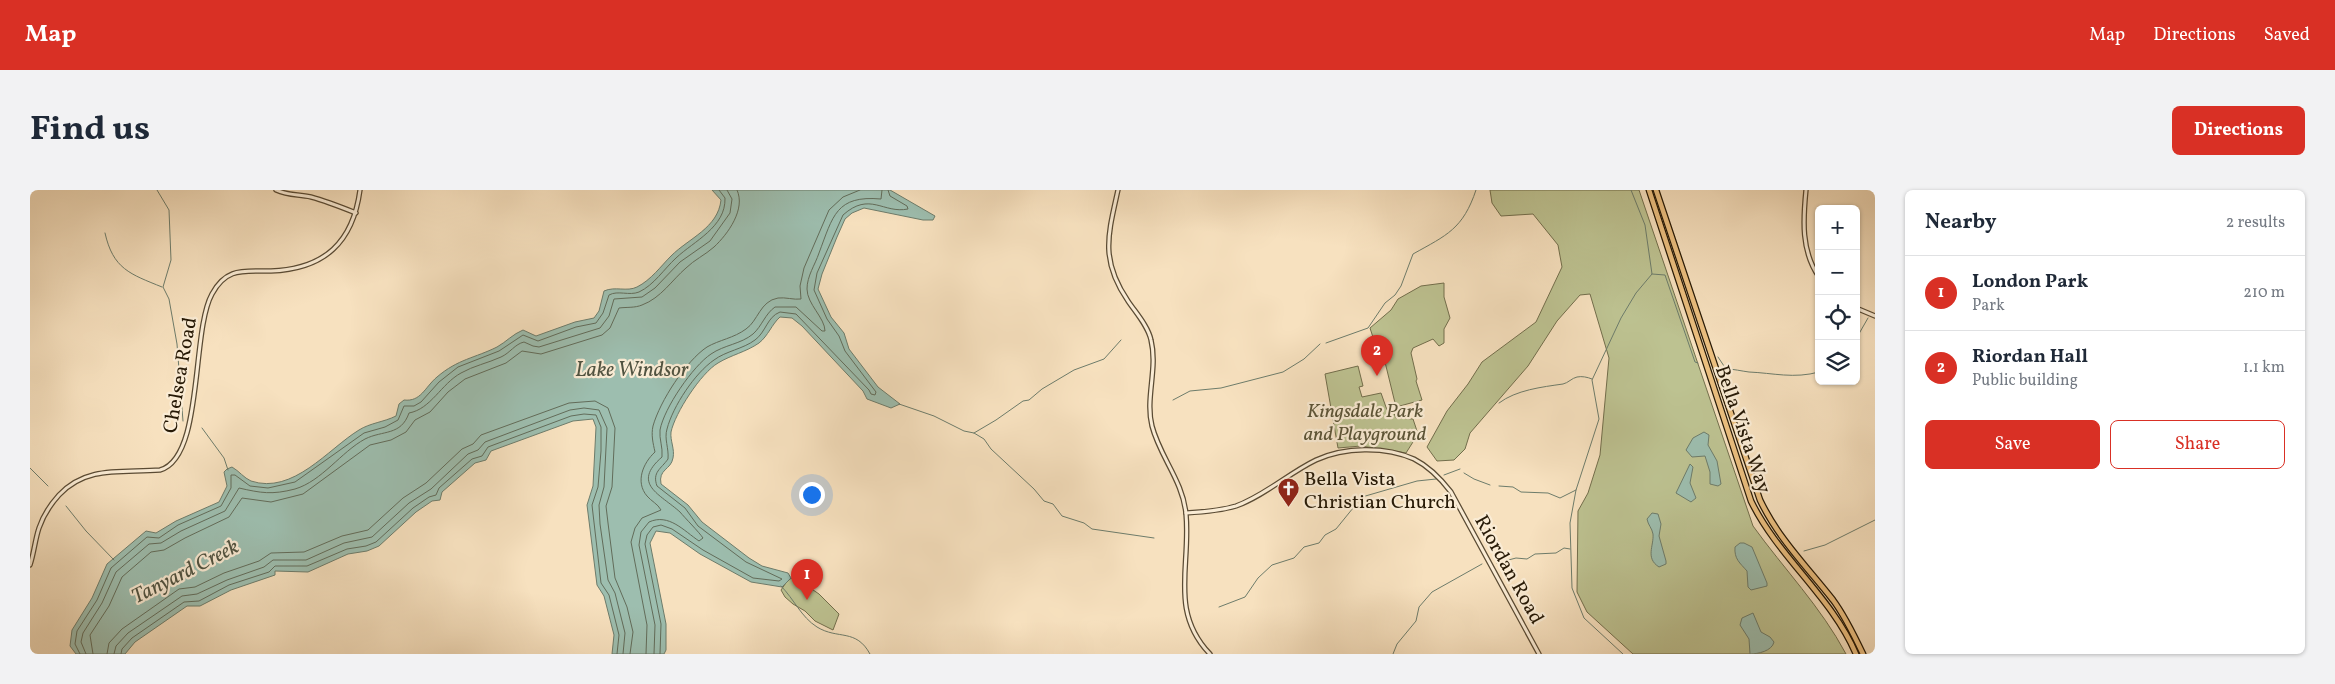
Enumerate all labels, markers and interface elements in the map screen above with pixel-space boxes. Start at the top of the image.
text: Map [25,18,76,52]
text: Map [2089,23,2125,48]
text: Directions [2153,23,2236,48]
text: Saved [2264,23,2310,48]
text: Find us [30,106,150,154]
button: Directions [2172,106,2305,155]
map controls [1815,205,1860,385]
button: + [1815,205,1860,250]
text: Nearby [1925,208,1996,237]
text: 2 results [2226,212,2285,234]
button: − [1815,250,1860,295]
text: London Park [1972,269,2088,295]
text: 1 [1938,282,1944,304]
text: 210 m [2243,282,2285,304]
button: locate [1815,295,1860,340]
text: Park [1972,295,2005,317]
street label: Chelsea Road [157,315,205,436]
pin: 2 [1361,335,1393,376]
button: layers [1815,340,1860,385]
text: Riordan Hall [1972,344,2088,370]
water label: Lake Windsor [575,356,689,385]
text: 2 [1937,357,1945,379]
text: 1.1 km [2243,357,2285,379]
street label: Bella Vista Way [1707,362,1777,498]
text: Public building [1972,370,2078,392]
park label: Kingsdale Park and Playground [1304,398,1427,449]
button: Save [1925,420,2100,469]
button: Share [2110,420,2285,469]
place label: Bella Vista Christian Church [1304,466,1456,517]
church icon: Bella Vista Christian Church [1276,477,1300,508]
your location [799,482,825,508]
street label: Riordan Road [1467,510,1550,630]
water label: Tanyard Creek [127,533,245,612]
pin: 1 [791,559,823,600]

